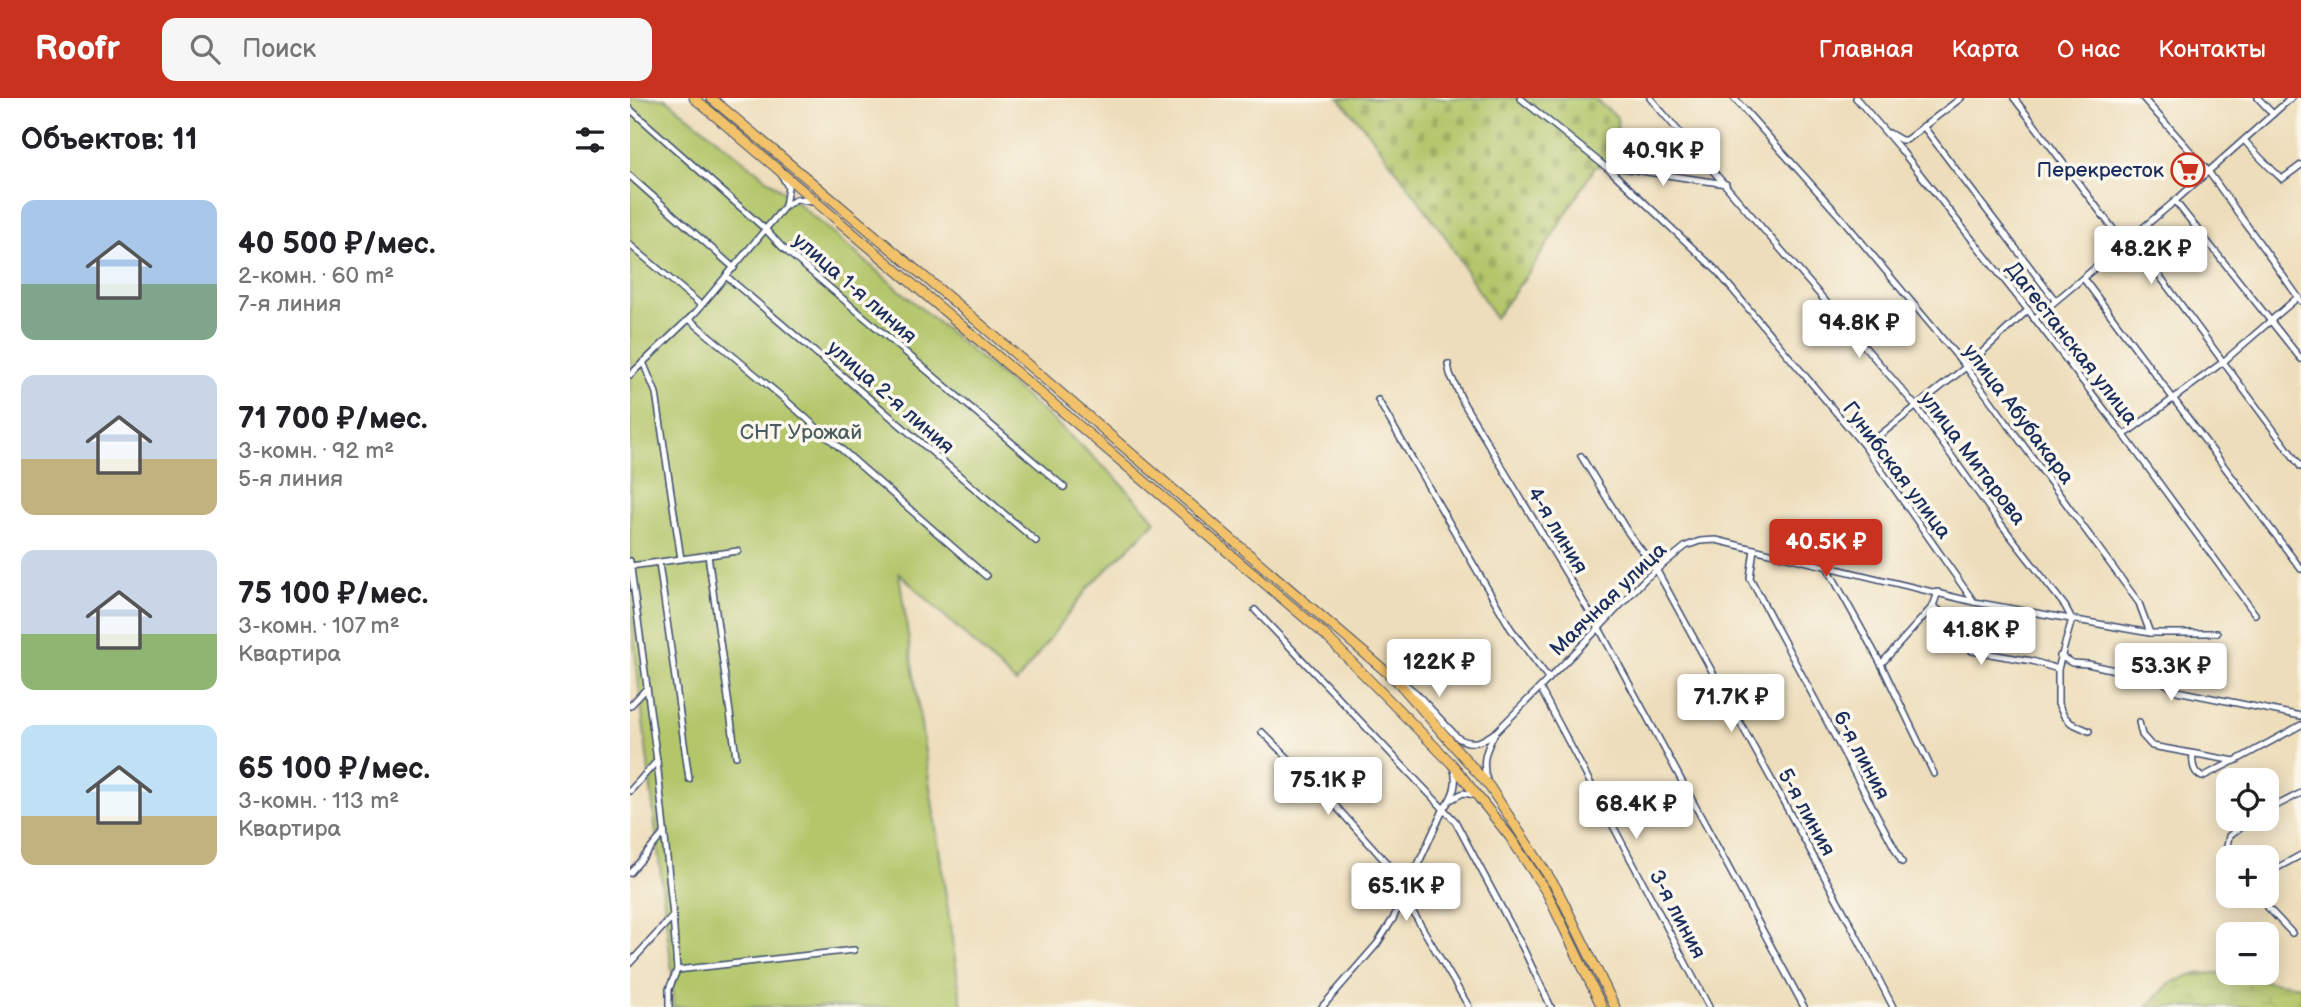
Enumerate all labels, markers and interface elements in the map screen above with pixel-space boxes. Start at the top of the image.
search box [162,18,652,81]
text: Roofr [35,29,120,69]
icon: search [186,30,224,68]
text: Поиск [242,34,316,65]
text: Главная [1819,35,1913,64]
text: Карта [1951,35,2019,64]
text: О нас [2057,35,2120,64]
text: Контакты [2158,35,2266,64]
icon: filters [571,121,609,159]
text: Объектов: 11 [21,122,198,158]
pin: 40.9K ₽ [1598,129,1728,188]
text: 40.9K ₽ [1622,137,1704,165]
supermarket icon: Перекресток [2169,151,2207,189]
place label: Перекресток [2037,158,2164,183]
text: 40 500 ₽/мес. [238,226,436,262]
pin: 48.2K ₽ [2086,226,2216,286]
icon: home [77,228,161,312]
street label: улица 1-я линия [788,228,922,349]
text: 48.2K ₽ [2110,235,2192,263]
street label: Дагестанская улица [2000,257,2143,430]
text: 2-комн. · 60 m² [238,262,394,290]
text: 7-я линия [238,290,341,318]
pin: 94.8K ₽ [1794,300,1924,360]
text: 94.8K ₽ [1818,309,1900,337]
street label: улица 2-я линия [822,335,959,459]
street label: улица Абубакара [1958,339,2080,490]
street label: улица Митарова [1914,386,2031,531]
street label: Гунибская улица [1837,397,1957,544]
text: 71 700 ₽/мес. [238,401,428,437]
icon: home [77,403,161,487]
park label: СНТ Урожай [740,420,862,445]
text: 3-комн. · 92 m² [238,437,394,465]
text: 5-я линия [238,465,343,493]
street label: 4-я линия [1522,482,1593,578]
pin: 40.5K ₽ [1761,519,1891,579]
text: 40.5K ₽ [1785,528,1867,556]
street label: Маячная улица [1545,537,1672,661]
text: 75 100 ₽/мес. [238,576,428,612]
icon: home [77,578,161,662]
pin: 41.8K ₽ [1916,608,2046,667]
text: 3-комн. · 107 m² [238,612,400,640]
text: 41.8K ₽ [1943,616,2019,644]
text: Квартира [238,640,341,668]
pin: 122K ₽ [1382,640,1496,699]
pin: 53.3K ₽ [2106,644,2236,703]
text: 122K ₽ [1403,648,1475,676]
text: 53.3K ₽ [2131,652,2211,680]
pin: 71.7K ₽ [1666,674,1796,734]
text: 71.7K ₽ [1693,683,1769,711]
street label: 6-я линия [1828,707,1895,804]
text: 65 100 ₽/мес. [238,751,430,787]
icon: home [77,753,161,837]
pin: 75.1K ₽ [1263,758,1393,817]
street label: 5-я линия [1772,764,1841,860]
text: 75.1K ₽ [1290,766,1366,794]
map controls [2216,768,2279,985]
button: locate [2216,768,2279,831]
pin: 68.4K ₽ [1571,782,1701,841]
text: 3-комн. · 113 m² [238,787,399,815]
text: 68.4K ₽ [1595,790,1677,818]
text: Квартира [238,815,341,843]
button: + [2216,845,2279,908]
pin: 65.1K ₽ [1341,864,1471,923]
street label: 3-я линия [1644,866,1711,963]
text: 65.1K ₽ [1367,872,1445,900]
button: − [2216,922,2279,985]

